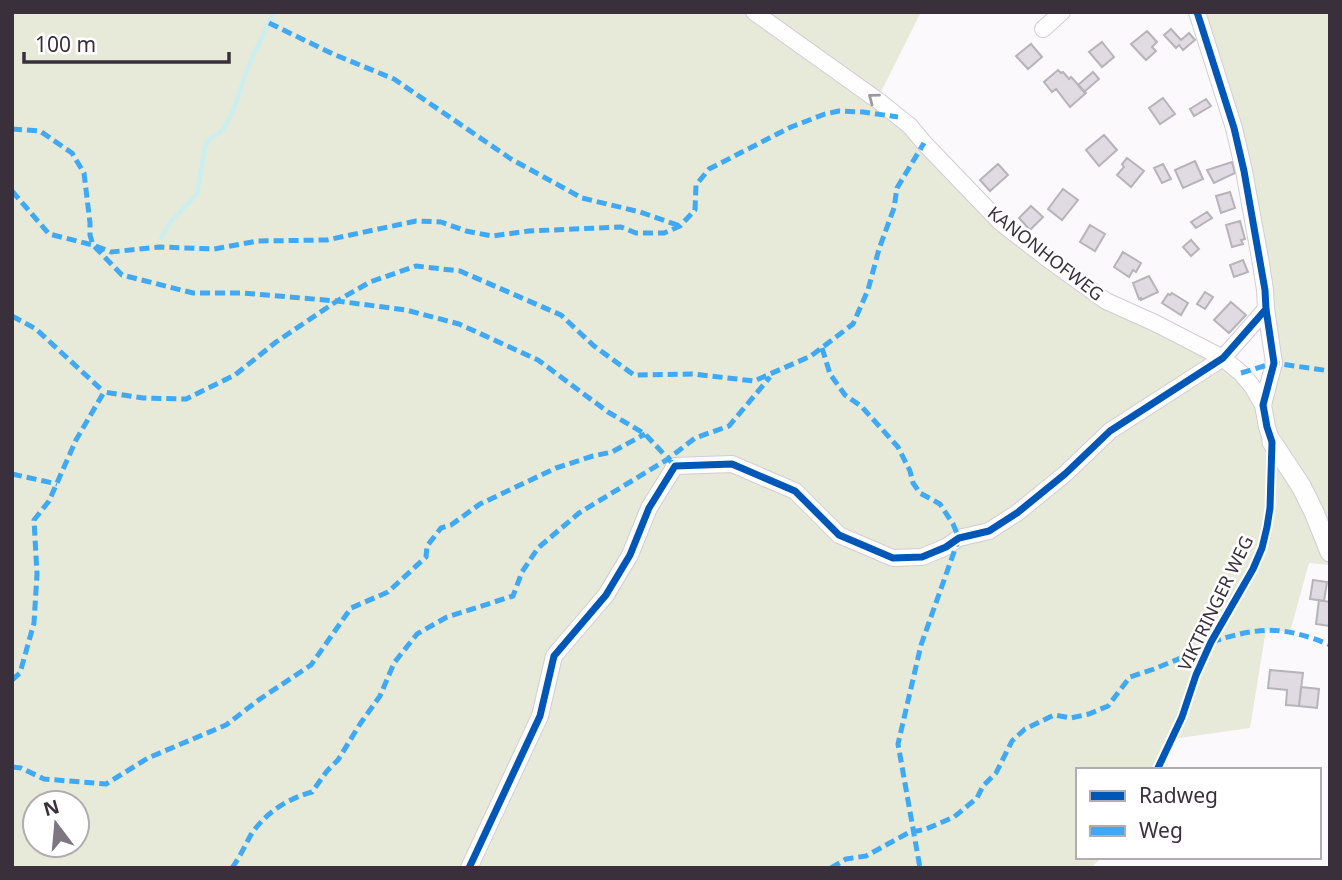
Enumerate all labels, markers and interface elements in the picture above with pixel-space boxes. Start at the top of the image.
scale bar [24,21,229,65]
text: 100 m [35,30,96,58]
one-way arrow [869,93,881,106]
street label: KANONHOFWEG [983,200,1109,306]
street label: VIKTRINGER WEG [1172,531,1258,675]
legend [1076,768,1321,859]
text: Radweg [1139,781,1218,809]
north arrow [21,789,91,859]
text: N [40,793,62,822]
text: Weg [1139,816,1183,844]

